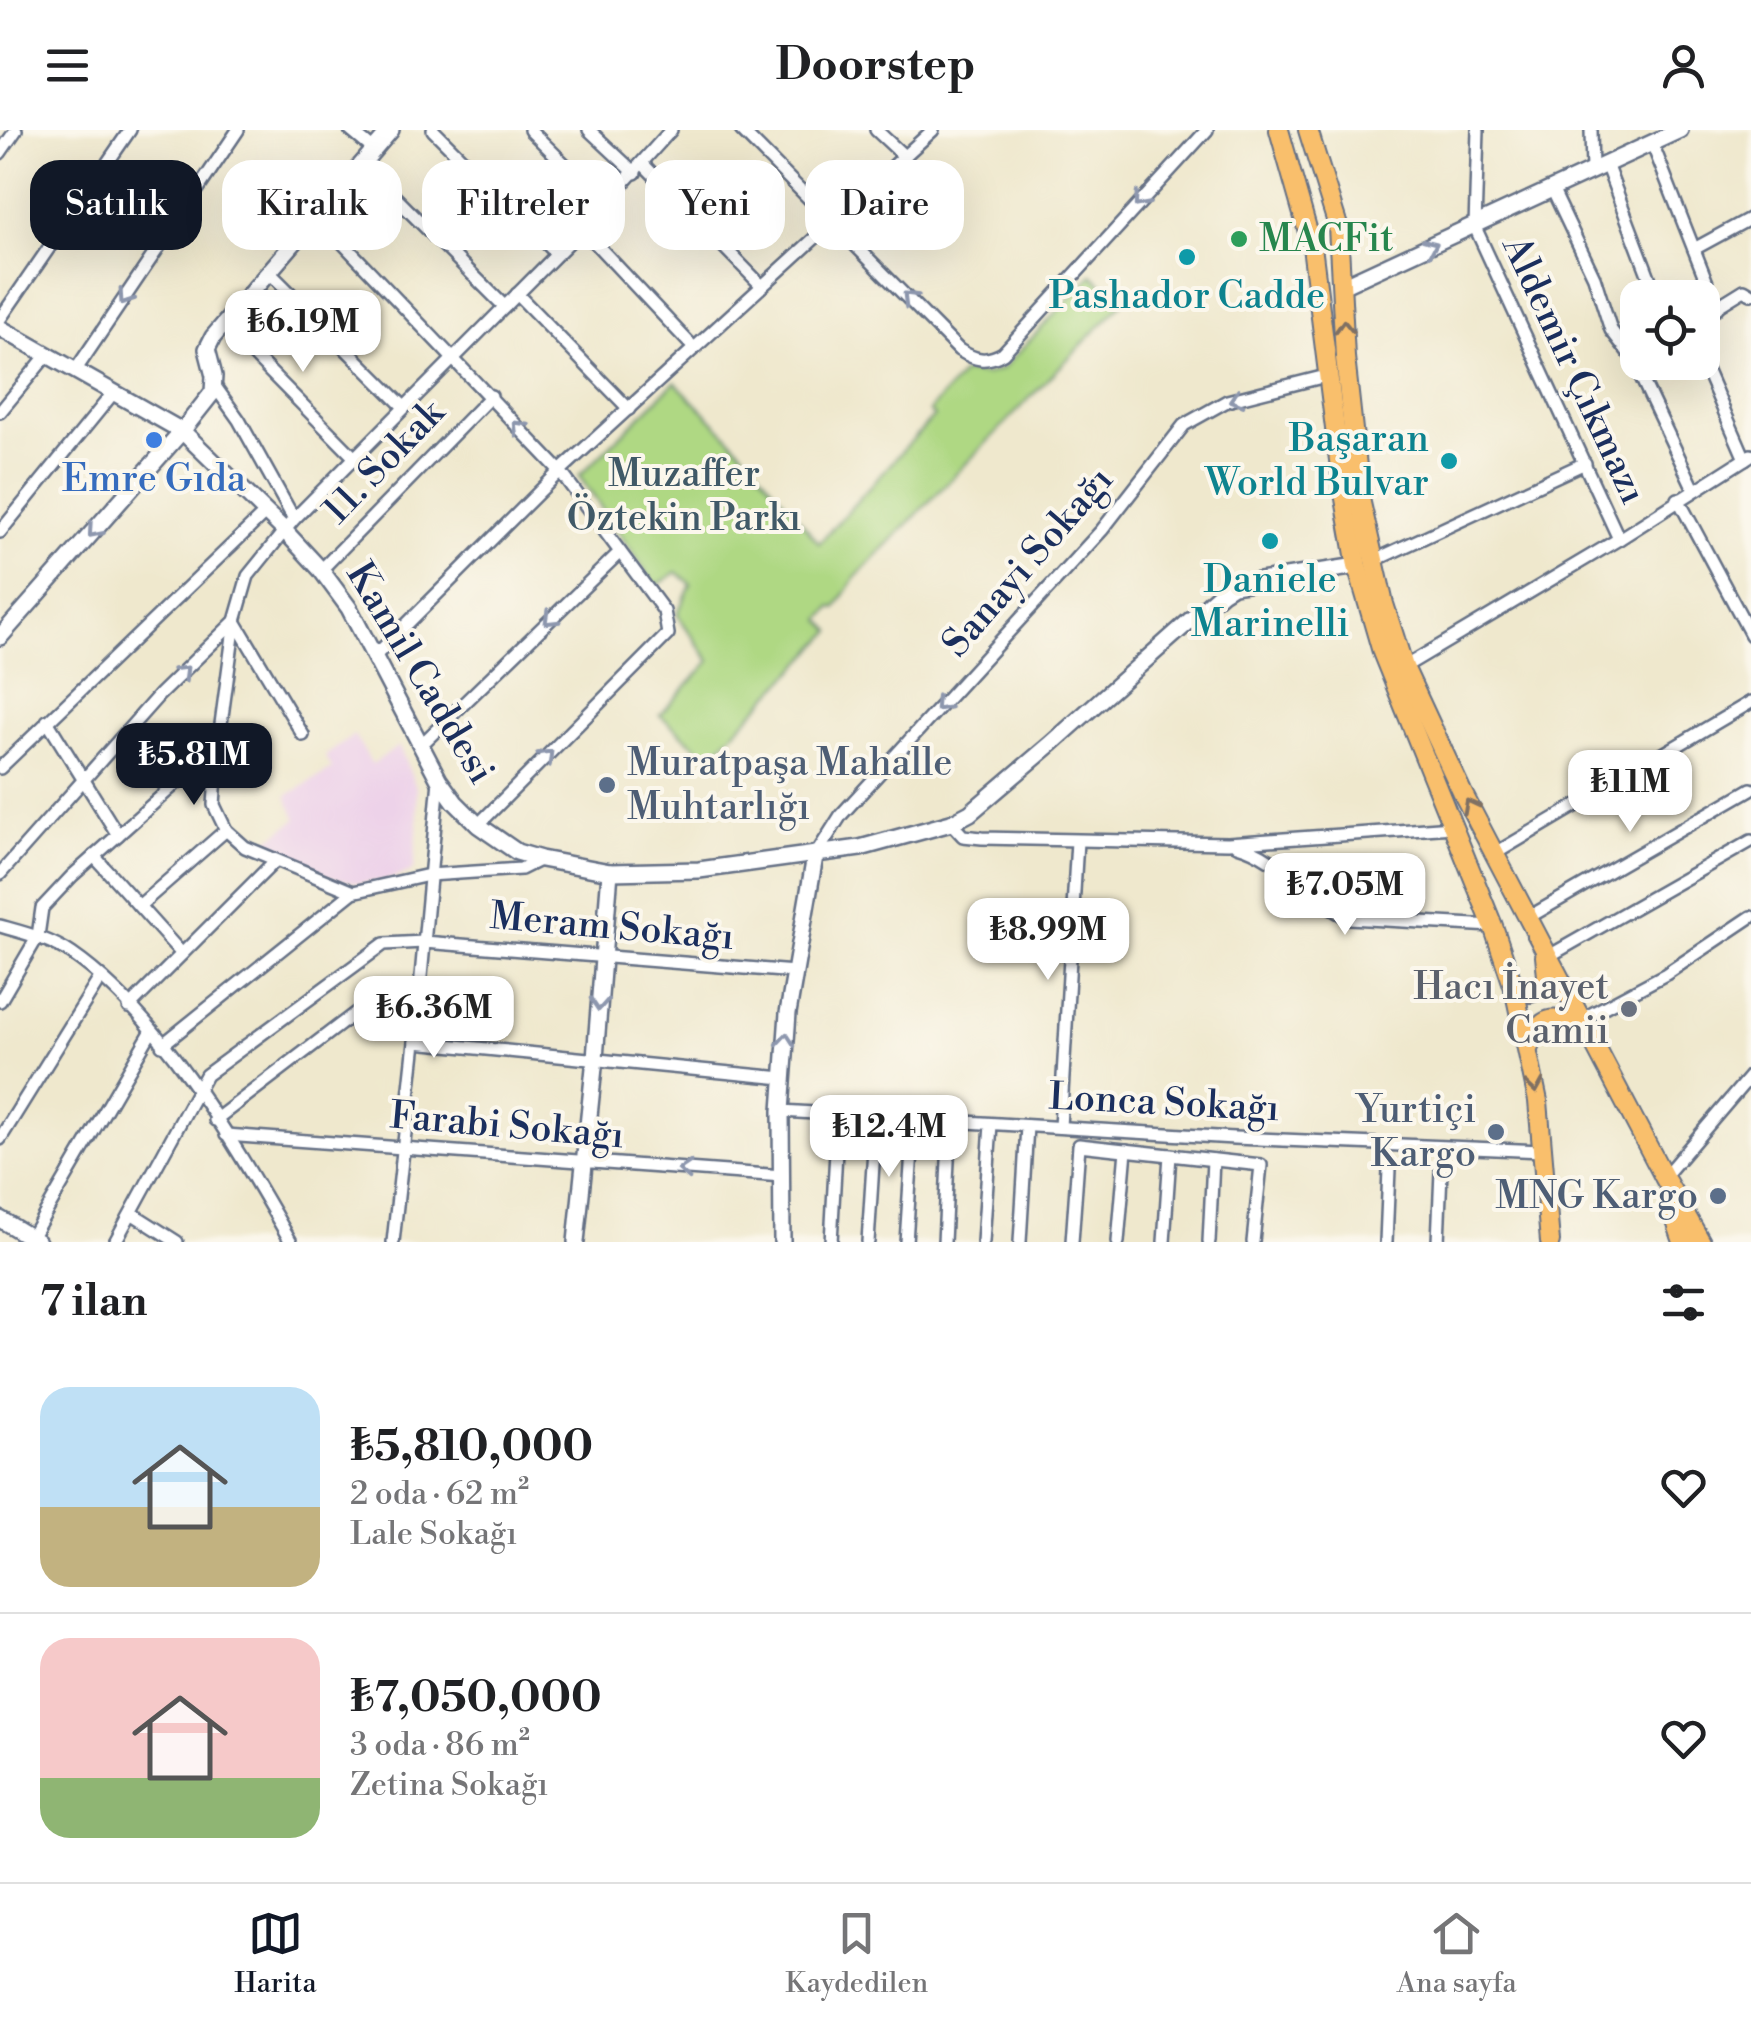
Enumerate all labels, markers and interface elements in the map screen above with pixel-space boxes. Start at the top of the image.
text: Doorstep [775,37,976,94]
icon: menu [40,38,95,93]
icon: person [1656,38,1711,93]
chip: Satılık [30,160,202,250]
chip: Kiralık [222,160,402,250]
chip: Filtreler [422,160,625,250]
chip: Yeni [645,160,785,250]
chip: Daire [805,160,964,250]
one-way arrow [1134,189,1152,208]
place label: MACFit [1259,216,1394,263]
marker: MACFit [1228,228,1250,250]
street label: Aldemir Çıkmazı [1491,228,1657,511]
one-way arrow [1421,238,1439,258]
marker: Pashador Cadde [1176,246,1198,268]
place label: Pashador Cadde [1049,273,1325,320]
map controls [1620,280,1720,380]
button: locate [1620,280,1720,380]
one-way arrow [119,286,137,305]
pin: ₺6.19M [222,290,384,375]
one-way arrow [903,291,921,309]
text: ₺6.19M [247,302,359,342]
one-way arrow [1333,319,1354,335]
one-way arrow [1228,387,1245,408]
street label: 11. Sokak [314,389,456,534]
place label: Başaran World Bulvar [1204,416,1429,507]
one-way arrow [513,420,531,439]
marker: Emre Gıda [143,429,165,451]
marker: Başaran World Bulvar [1438,450,1460,472]
park label: Muzaffer Öztekin Parkı [567,451,801,542]
place label: Emre Gıda [62,456,247,503]
street label: Sanayi Sokağı [932,457,1124,667]
one-way arrow [88,519,106,538]
marker: Daniele Marinelli [1259,530,1281,552]
street label: Kamil Caddesi [335,554,505,792]
place label: Daniele Marinelli [1191,557,1349,648]
one-way arrow [543,608,561,626]
one-way arrow [172,666,190,684]
one-way arrow [934,693,952,712]
pin: ₺5.81M [113,723,275,808]
text: ₺5.81M [138,735,250,775]
place label: Muratpaşa Mahalle Muhtarlığı [627,740,952,831]
one-way arrow [535,750,553,768]
pin: ₺11M [1571,750,1689,835]
text: ₺11M [1590,762,1670,802]
marker: Muratpaşa Mahalle Muhtarlığı [596,774,618,796]
one-way arrow [1462,798,1482,816]
pin: ₺7.05M [1264,853,1426,938]
text: ₺7.05M [1286,865,1404,905]
street label: Meram Sokağı [488,893,736,961]
pin: ₺8.99M [967,898,1129,983]
text: ₺8.99M [989,910,1107,950]
place label: Hacı İnayet Camii [1413,961,1609,1055]
pin: ₺6.36M [353,976,515,1061]
text: ₺6.36M [376,988,492,1028]
one-way arrow [589,996,610,1012]
marker: Hacı İnayet Camii [1618,998,1640,1020]
one-way arrow [775,1031,796,1047]
street label: Lonca Sokağı [1047,1073,1281,1133]
one-way arrow [1524,1077,1545,1094]
place label: Yurtiçi Kargo [1355,1087,1476,1178]
street label: Farabi Sokağı [388,1092,626,1160]
pin: ₺12.4M [808,1095,970,1180]
text: ₺12.4M [832,1107,946,1147]
marker: Yurtiçi Kargo [1485,1121,1507,1143]
one-way arrow [677,1160,693,1181]
place label: MNG Kargo [1495,1173,1698,1220]
marker: MNG Kargo [1707,1185,1729,1207]
icon: filters [1656,1275,1711,1330]
text: 7 ilan [40,1276,147,1329]
text: ₺5,810,000 [350,1421,593,1474]
icon: home [120,1427,240,1547]
icon: heart [1656,1460,1711,1515]
text: 2 oda · 62 m² [350,1474,529,1514]
text: Lale Sokağı [350,1514,517,1554]
text: ₺7,050,000 [350,1672,602,1725]
icon: home [120,1678,240,1798]
icon: heart [1656,1711,1711,1766]
text: 3 oda · 86 m² [350,1725,530,1765]
text: Zetina Sokağı [350,1765,548,1805]
tab: Harita [234,1906,317,2001]
tab: Kaydedilen [785,1906,928,2001]
tab: Ana sayfa [1397,1906,1517,2001]

